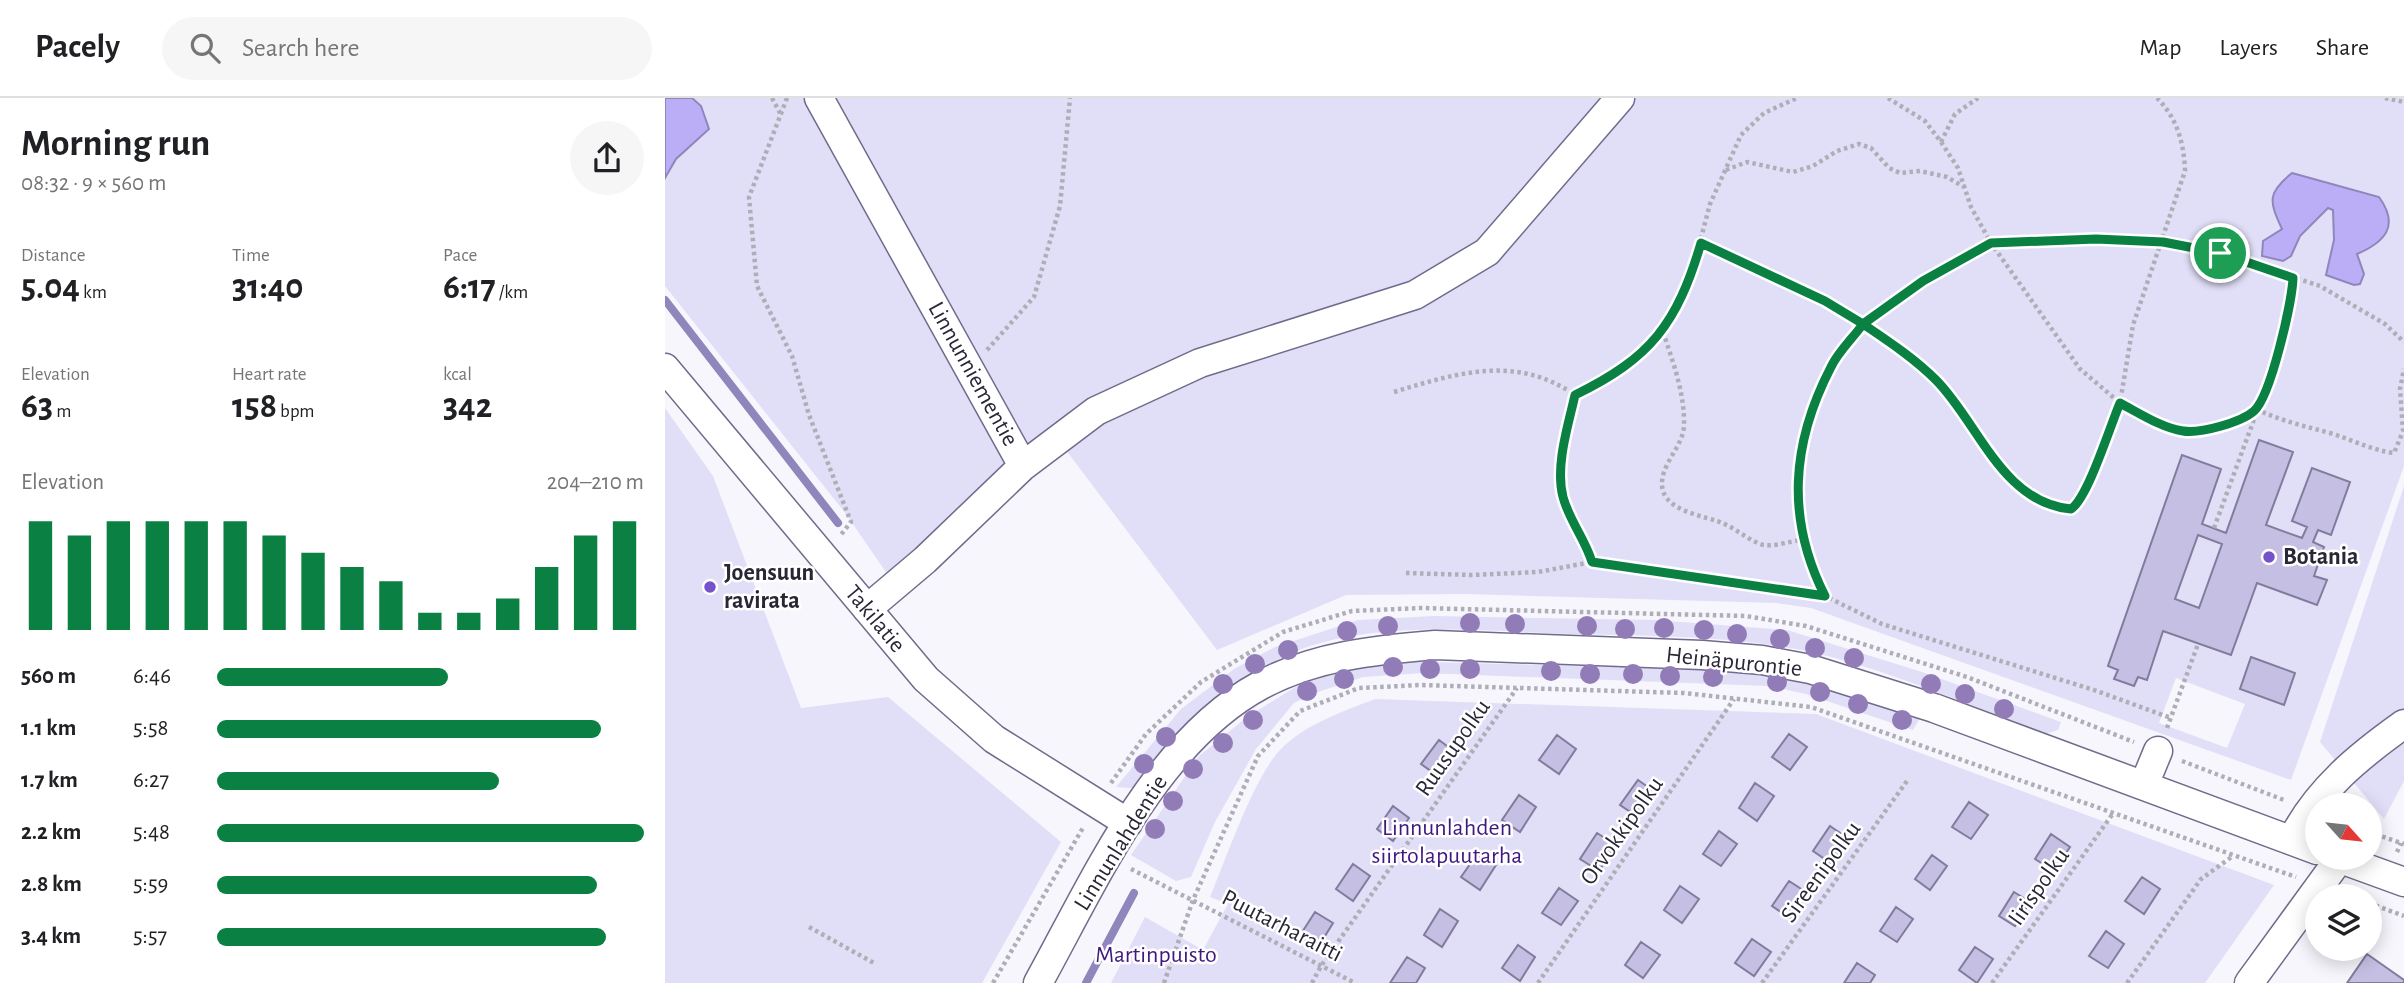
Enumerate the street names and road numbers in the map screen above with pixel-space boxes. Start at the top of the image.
street label: Linnunniementie [924,298,1022,450]
street label: Takilatie [840,581,910,657]
street label: Heinäpurontie [1665,643,1803,681]
street label: Ruusupolku [1411,695,1495,801]
street label: Linnunlahdentie [1070,771,1172,915]
street label: Orvokkipolku [1576,773,1668,889]
street label: Sireenipolku [1777,817,1865,927]
street label: Iirispolku [2004,844,2074,930]
street label: Puutarharaitti [1218,885,1346,967]

